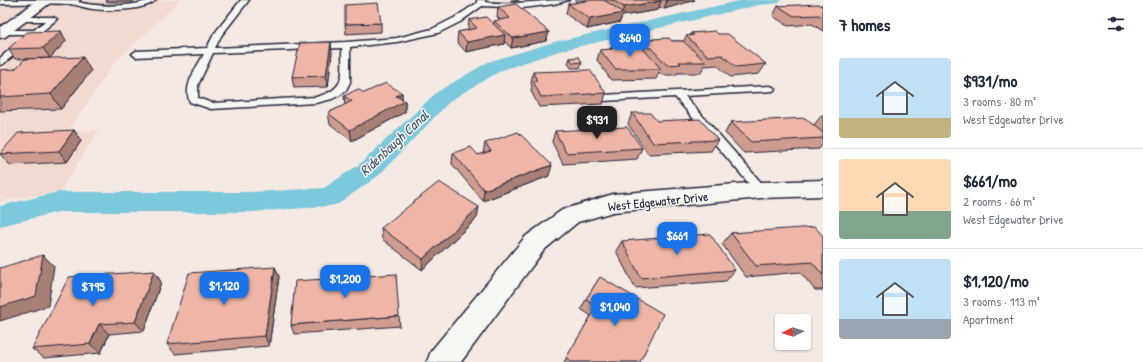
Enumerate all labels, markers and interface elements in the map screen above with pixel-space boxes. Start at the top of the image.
text: 7 homes [839,13,890,36]
icon: filters [1105,13,1127,35]
pin: $640 [606,24,654,58]
text: $640 [619,28,641,46]
text: $931/mo [963,69,1017,92]
icon: home [871,74,919,122]
text: 3 rooms · 80 m² [963,92,1036,110]
water label: Ridenbaugh Canal [355,105,434,180]
pin: $931 [573,106,621,140]
text: $931 [586,110,608,128]
text: West Edgewater Drive [963,110,1064,128]
text: $661/mo [963,169,1017,192]
icon: home [871,175,919,223]
street label: West Edgewater Drive [607,187,709,215]
text: 2 rooms · 66 m² [963,192,1035,210]
text: West Edgewater Drive [963,210,1064,228]
pin: $661 [653,222,701,256]
text: $661 [666,226,688,244]
pin: $1,200 [312,265,378,299]
text: $1,200 [329,269,361,287]
text: $1,120/mo [963,269,1029,292]
pin: $1,120 [191,272,257,306]
pin: $795 [69,273,117,307]
icon: home [871,275,919,323]
text: $1,120 [209,276,239,294]
text: $795 [81,277,105,295]
text: 3 rooms · 113 m² [963,292,1040,310]
pin: $1,040 [582,293,648,327]
text: $1,040 [600,297,630,315]
text: Apartment [963,310,1014,328]
north arrow [775,314,811,350]
map controls [775,314,811,350]

